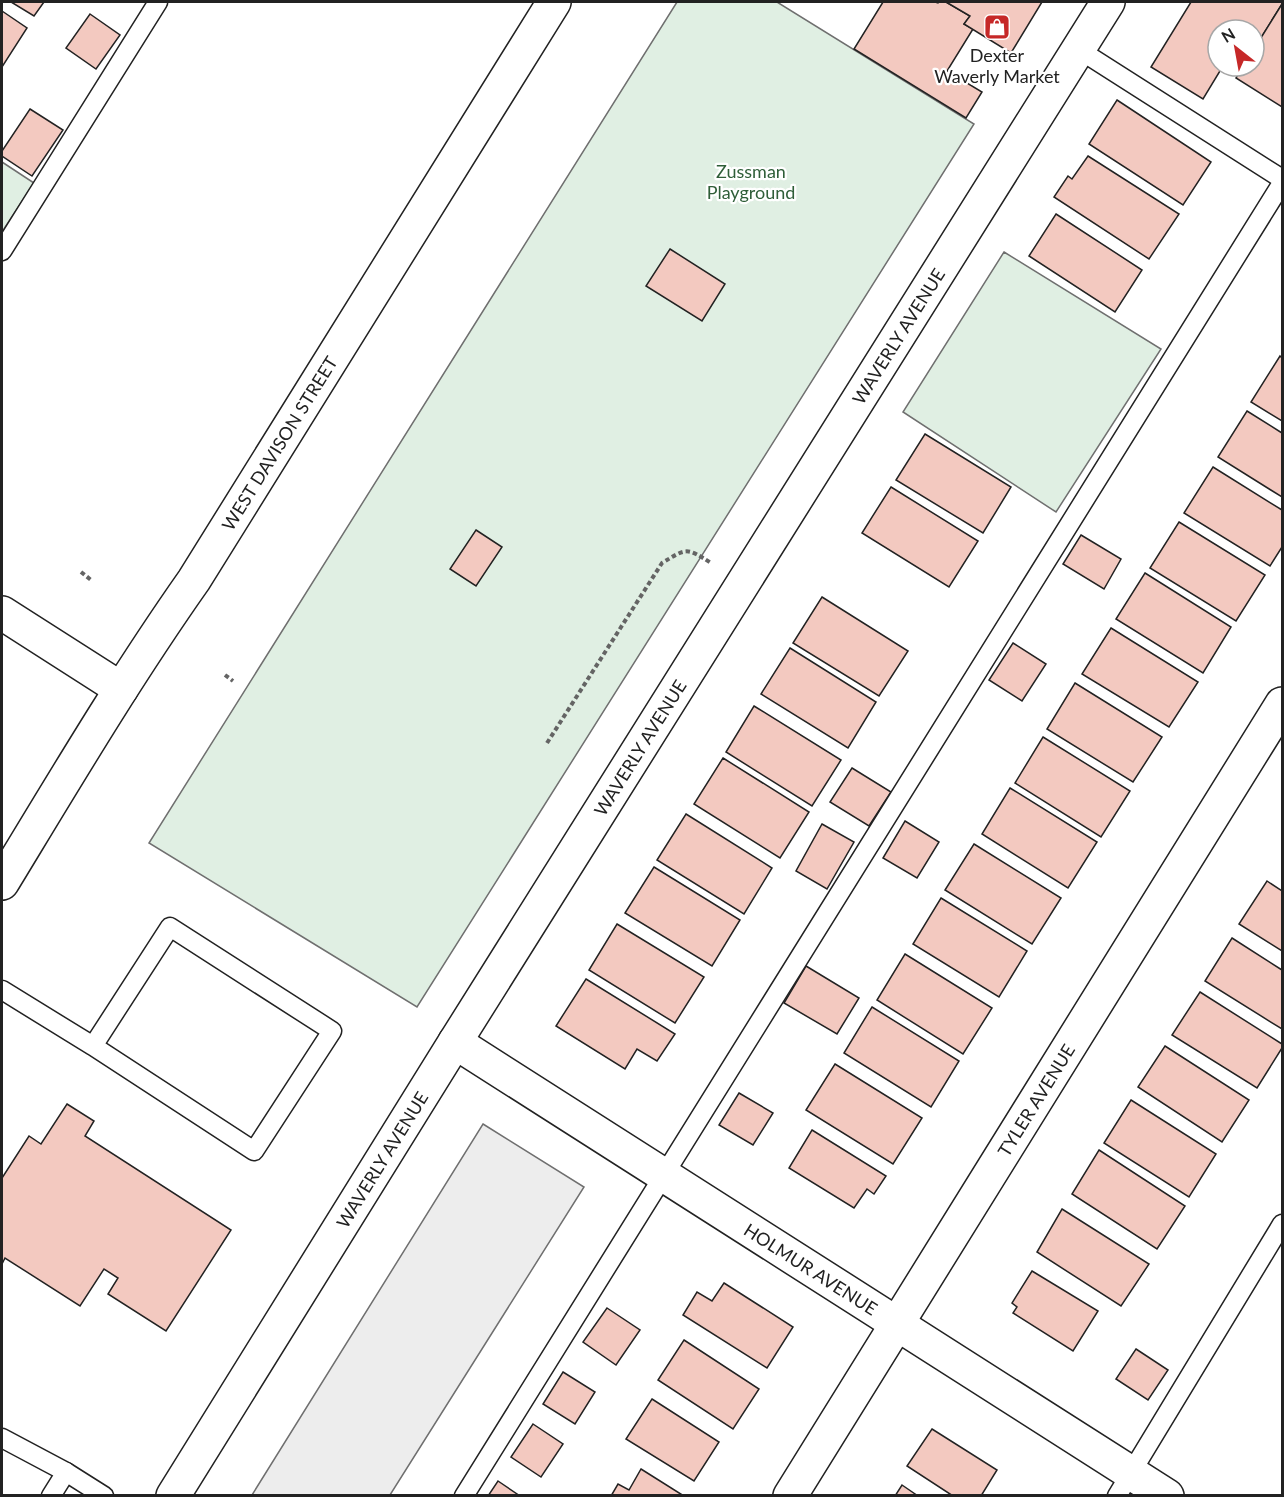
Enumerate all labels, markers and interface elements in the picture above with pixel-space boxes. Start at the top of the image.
shop icon: Dexter Waverly Market [982,12,1012,42]
north arrow [1206,18,1266,78]
text: N [1218,23,1238,46]
place label: Dexter Waverly Market [934,44,1060,87]
park label: Zussman Playground [707,160,795,203]
street label: WAVERLY AVENUE [847,264,949,408]
street label: WEST DAVISON STREET [217,352,342,534]
street label: WAVERLY AVENUE [589,676,691,820]
street label: TYLER AVENUE [993,1040,1079,1160]
street label: WAVERLY AVENUE [331,1087,433,1232]
street label: HOLMUR AVENUE [740,1218,882,1320]

